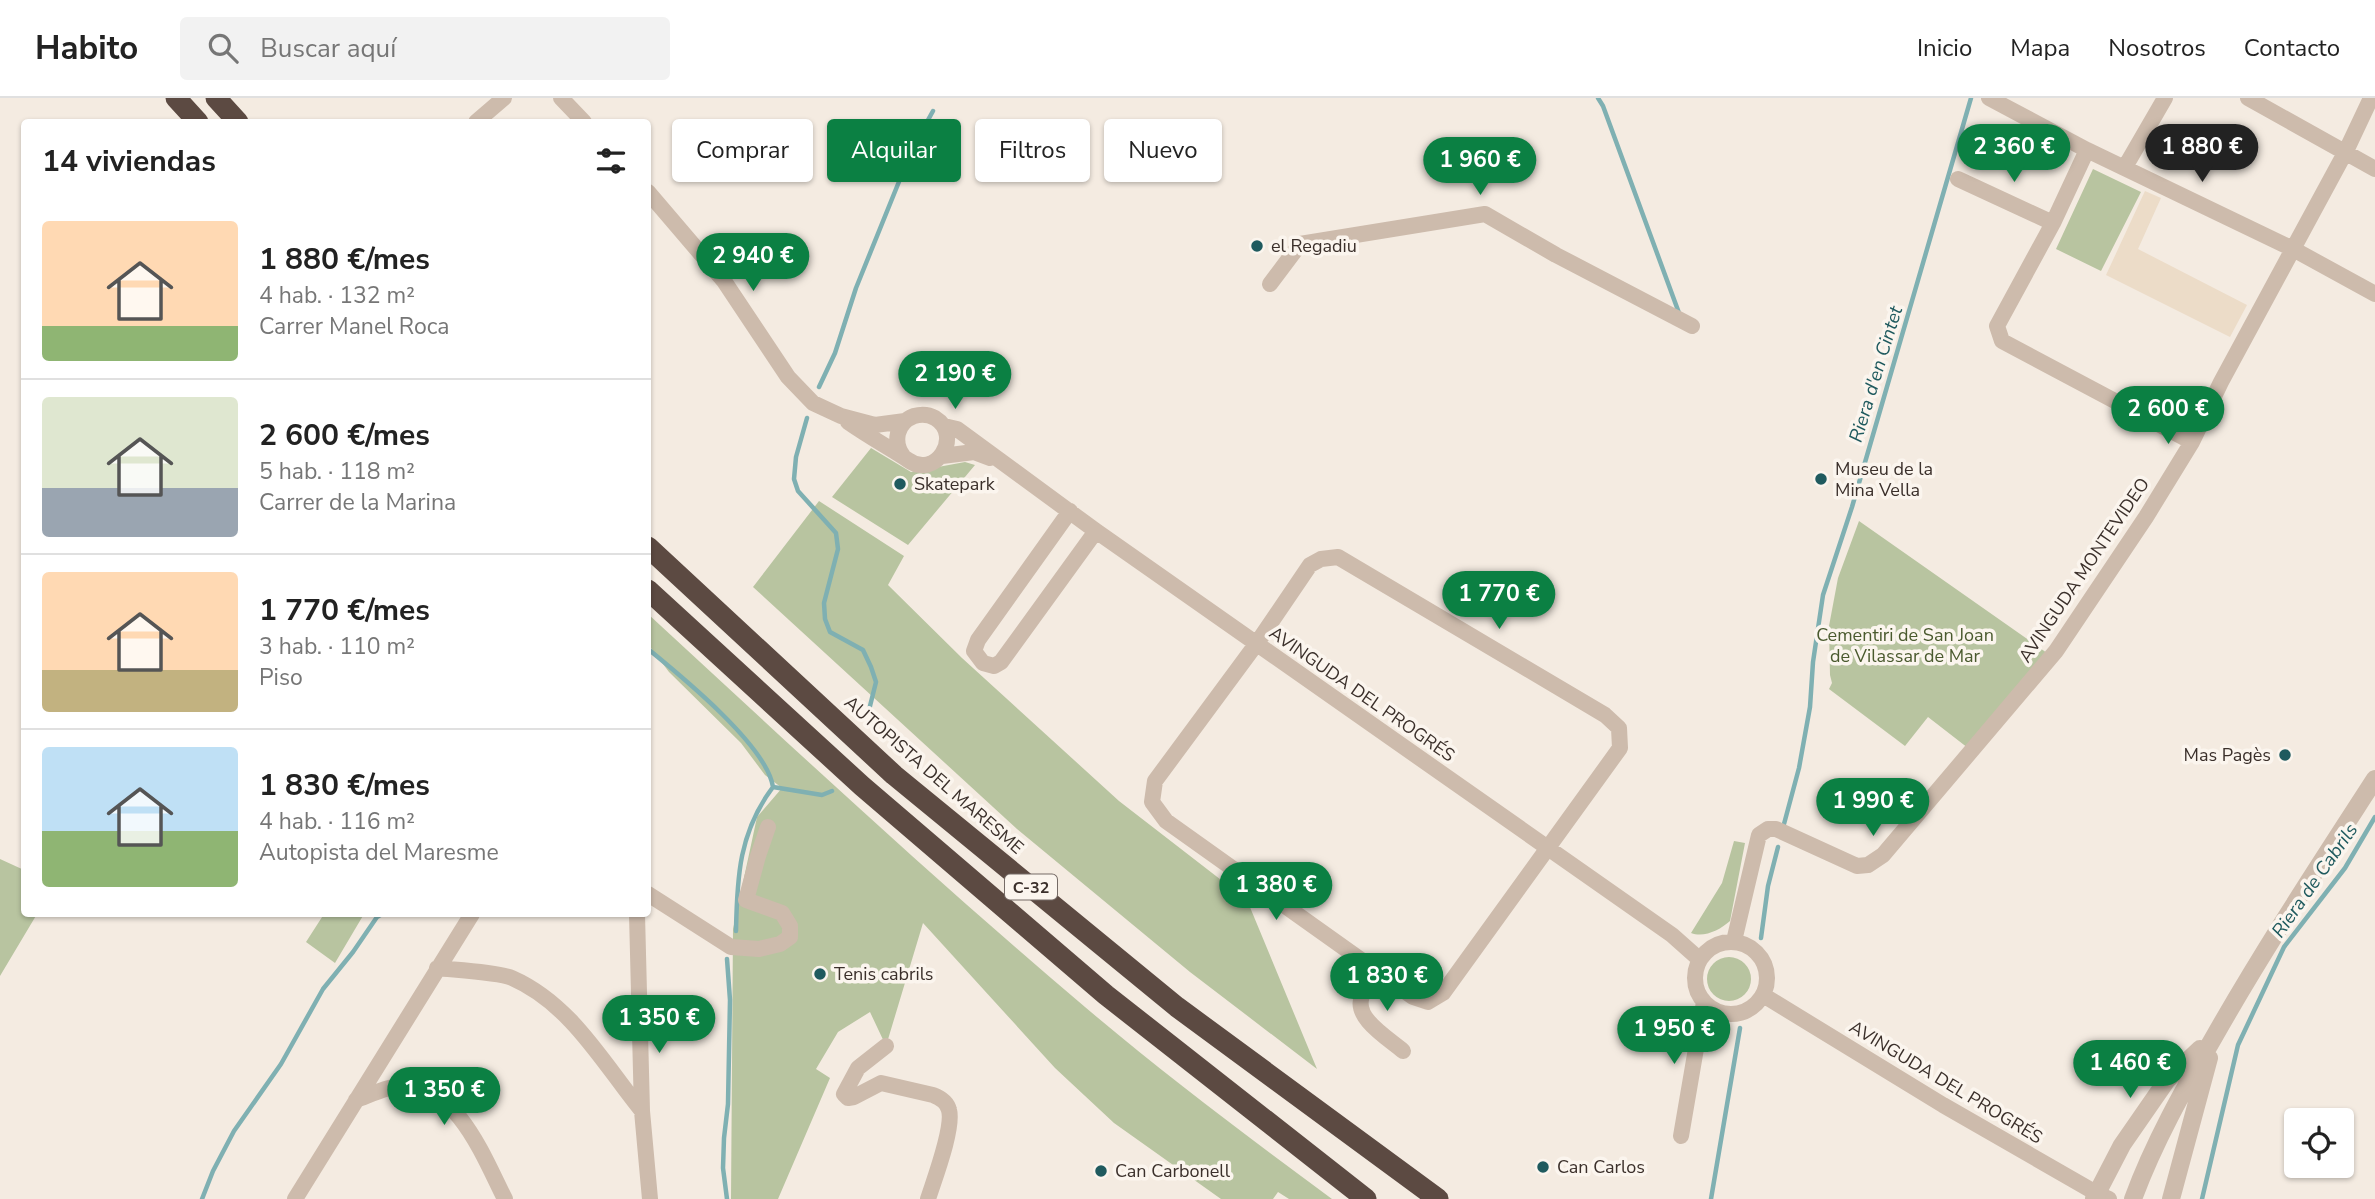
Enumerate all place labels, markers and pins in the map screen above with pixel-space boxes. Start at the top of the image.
pin: 2 360 € [1949,125,2079,184]
pin: 1 880 € [2137,125,2267,184]
pin: 1 960 € [1415,138,1545,197]
pin: 2 940 € [688,234,818,293]
place label: el Regadiu [1271,234,1357,258]
marker: el Regadiu [1249,238,1265,254]
pin: 2 190 € [890,352,1020,411]
pin: 2 600 € [2103,386,2233,446]
place label: Museu de la Mina Vella [1835,457,1933,502]
marker: Museu de la Mina Vella [1813,471,1829,487]
place label: Skatepark [914,472,996,496]
marker: Skatepark [892,476,908,492]
pin: 1 770 € [1434,572,1564,631]
place label: Mas Pagès [2184,743,2271,767]
marker: Mas Pagès [2277,747,2293,763]
pin: 1 990 € [1808,778,1938,838]
pin: 1 380 € [1211,862,1341,922]
pin: 1 830 € [1322,954,1452,1013]
place label: Tenis cabrils [834,962,934,986]
marker: Tenis cabrils [812,966,828,982]
pin: 1 350 € [594,996,724,1055]
pin: 1 950 € [1609,1006,1739,1066]
pin: 1 460 € [2065,1040,2195,1100]
pin: 1 350 € [379,1068,509,1127]
place label: Can Carlos [1557,1155,1645,1179]
place label: Can Carbonell [1115,1159,1231,1183]
marker: Can Carlos [1535,1159,1551,1175]
marker: Can Carbonell [1093,1163,1109,1179]

